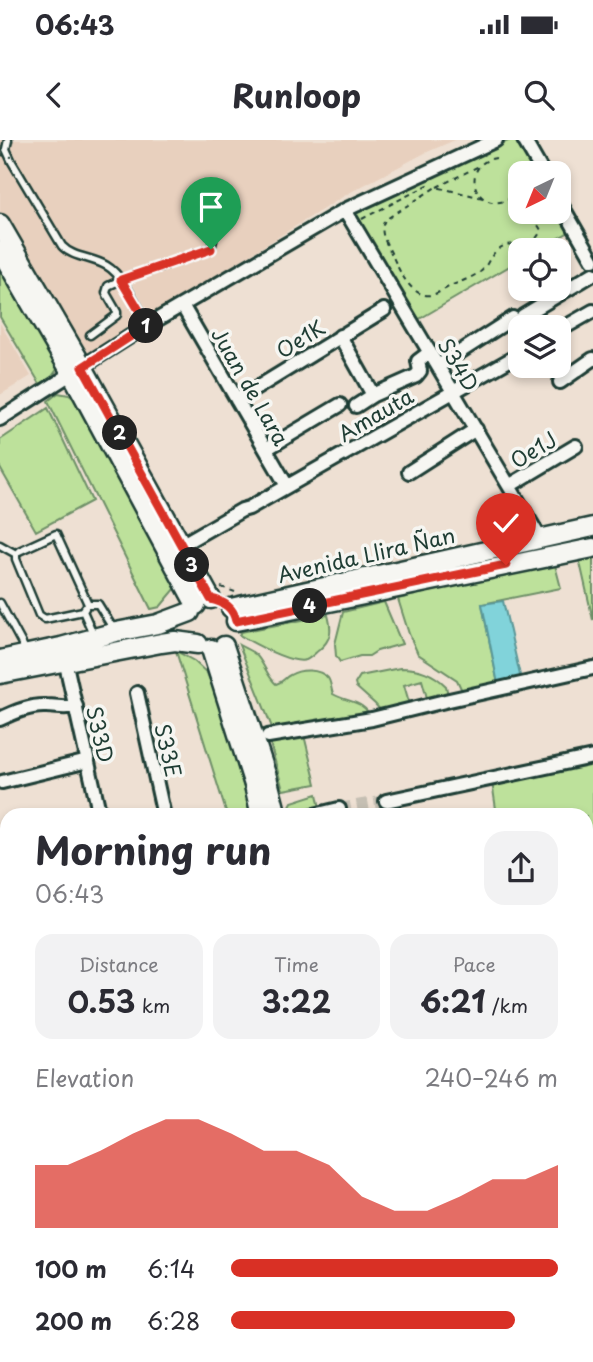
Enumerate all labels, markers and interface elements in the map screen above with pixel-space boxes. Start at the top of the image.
text: 06:43 [35,5,115,44]
text: Runloop [232,71,361,119]
icon: back [35,76,73,114]
icon: search [520,76,558,114]
north arrow [508,161,570,224]
map controls [508,161,571,378]
pin [181,177,241,249]
icon: arrive [192,188,230,226]
button: locate [508,238,571,301]
pin: 1 [128,308,164,344]
text: 1 [141,311,150,339]
street label: Oe1K [269,311,331,365]
button: layers [508,315,571,378]
street label: Juan de Lara [204,321,298,452]
street label: S34D [430,331,488,397]
street label: Amauta [331,379,419,449]
pin: 2 [102,416,138,450]
text: 2 [113,418,126,446]
street label: Oe1J [503,423,563,475]
pin [476,493,536,565]
icon: check [487,504,525,542]
street label: Avenida Llira Ñan [274,518,458,590]
pin: 3 [174,548,210,582]
text: 3 [185,550,198,578]
pin: 4 [292,588,328,624]
text: 4 [303,591,316,619]
street label: S33D [79,702,123,766]
street label: S33E [147,720,191,780]
text: Morning run [35,821,271,878]
button: share [484,831,558,905]
text: 06:43 [35,876,104,911]
text: Distance [79,950,159,978]
text: Time [274,950,319,978]
text: Pace [453,950,496,978]
text: 0.53 [67,978,135,1023]
text: 3:22 [262,978,331,1023]
text: 6:21 [420,978,486,1023]
text: km [135,991,170,1019]
text: /km [486,991,528,1019]
text: Elevation [35,1060,134,1095]
text: 240–246 m [424,1060,558,1095]
text: 100 m [35,1251,107,1286]
text: 6:14 [147,1251,195,1286]
text: 200 m [35,1303,112,1338]
text: 6:28 [147,1303,200,1338]

